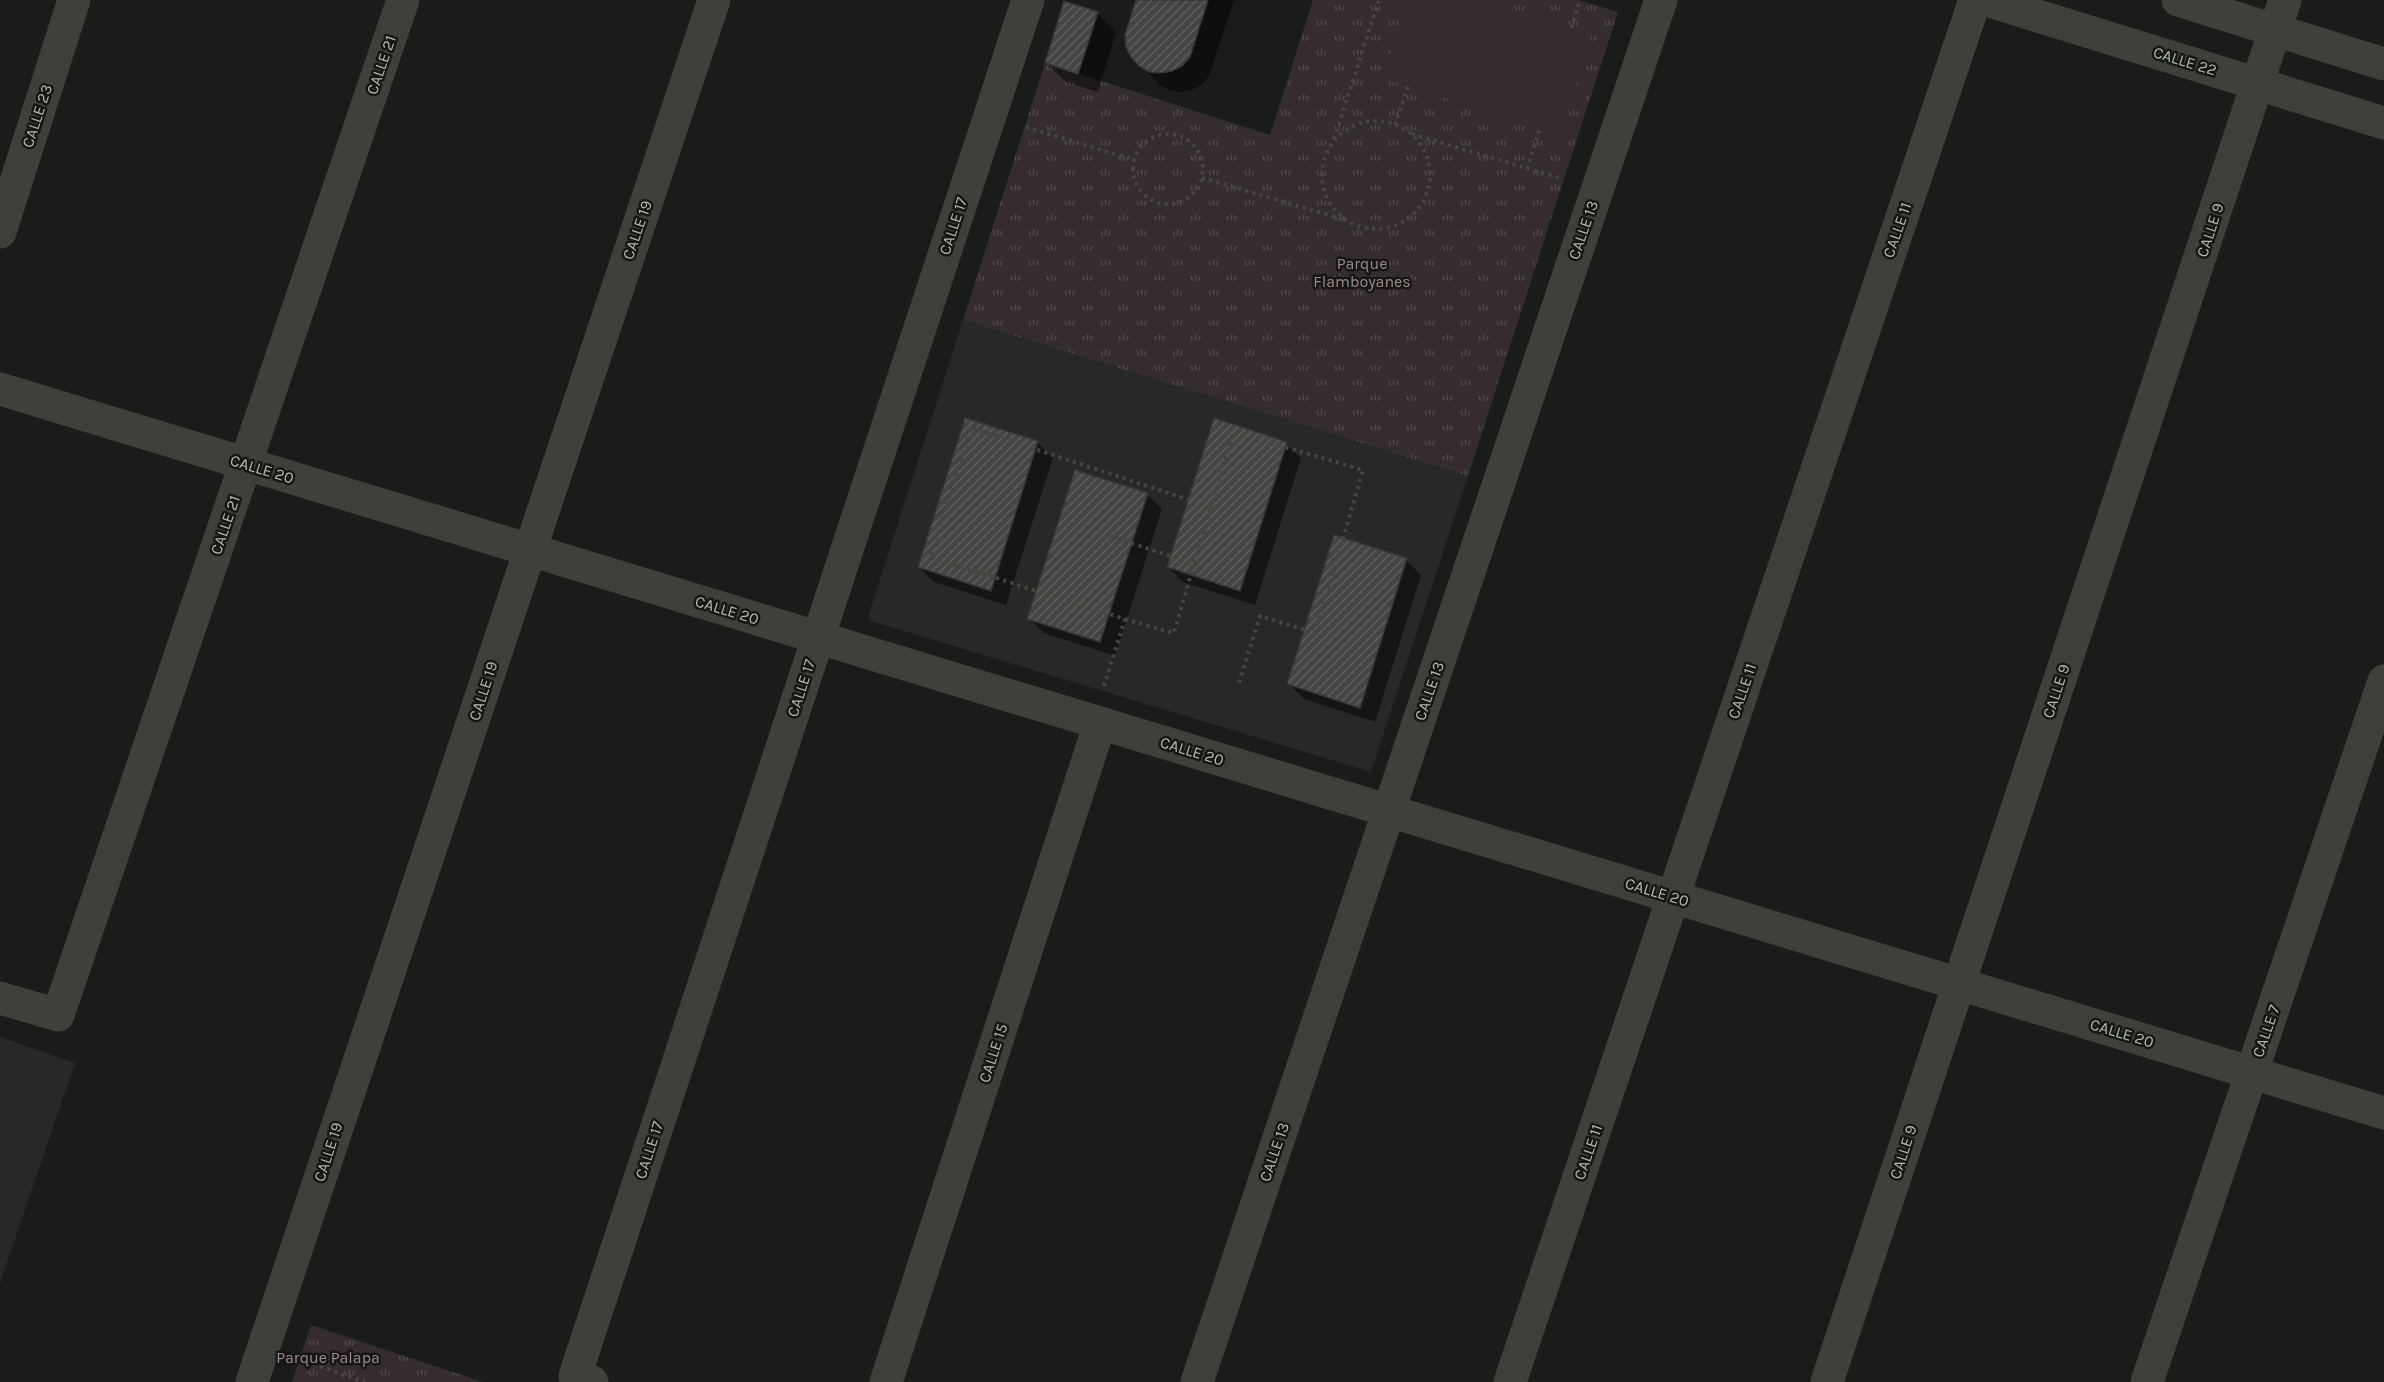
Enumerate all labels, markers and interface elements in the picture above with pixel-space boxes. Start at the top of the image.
street label: CALLE 21 [362,33,400,97]
street label: CALLE 22 [2151,42,2219,80]
street label: CALLE 23 [18,82,56,150]
street label: CALLE 17 [935,194,971,257]
street label: CALLE 19 [618,198,656,262]
street label: CALLE 13 [1564,198,1602,262]
street label: CALLE 11 [1879,200,1915,260]
street label: CALLE 9 [2192,200,2228,260]
park label: Parque Flamboyanes [1313,254,1411,291]
street label: CALLE 20 [228,450,296,488]
street label: CALLE 21 [206,493,244,557]
street label: CALLE 20 [693,591,761,629]
street label: CALLE 17 [783,656,819,719]
street label: CALLE 19 [464,659,502,723]
street label: CALLE 13 [1410,659,1448,723]
street label: CALLE 11 [1724,661,1760,721]
street label: CALLE 9 [2038,661,2074,721]
street label: CALLE 20 [1158,732,1226,770]
street label: CALLE 20 [1623,873,1691,911]
street label: CALLE 7 [2248,1002,2284,1060]
street label: CALLE 20 [2088,1014,2156,1052]
street label: CALLE 15 [975,1021,1011,1085]
street label: CALLE 17 [631,1118,667,1181]
street label: CALLE 19 [309,1120,347,1184]
street label: CALLE 13 [1255,1120,1293,1184]
street label: CALLE 11 [1570,1122,1606,1182]
street label: CALLE 9 [1885,1122,1921,1182]
park label: Parque Palapa [276,1348,380,1367]

